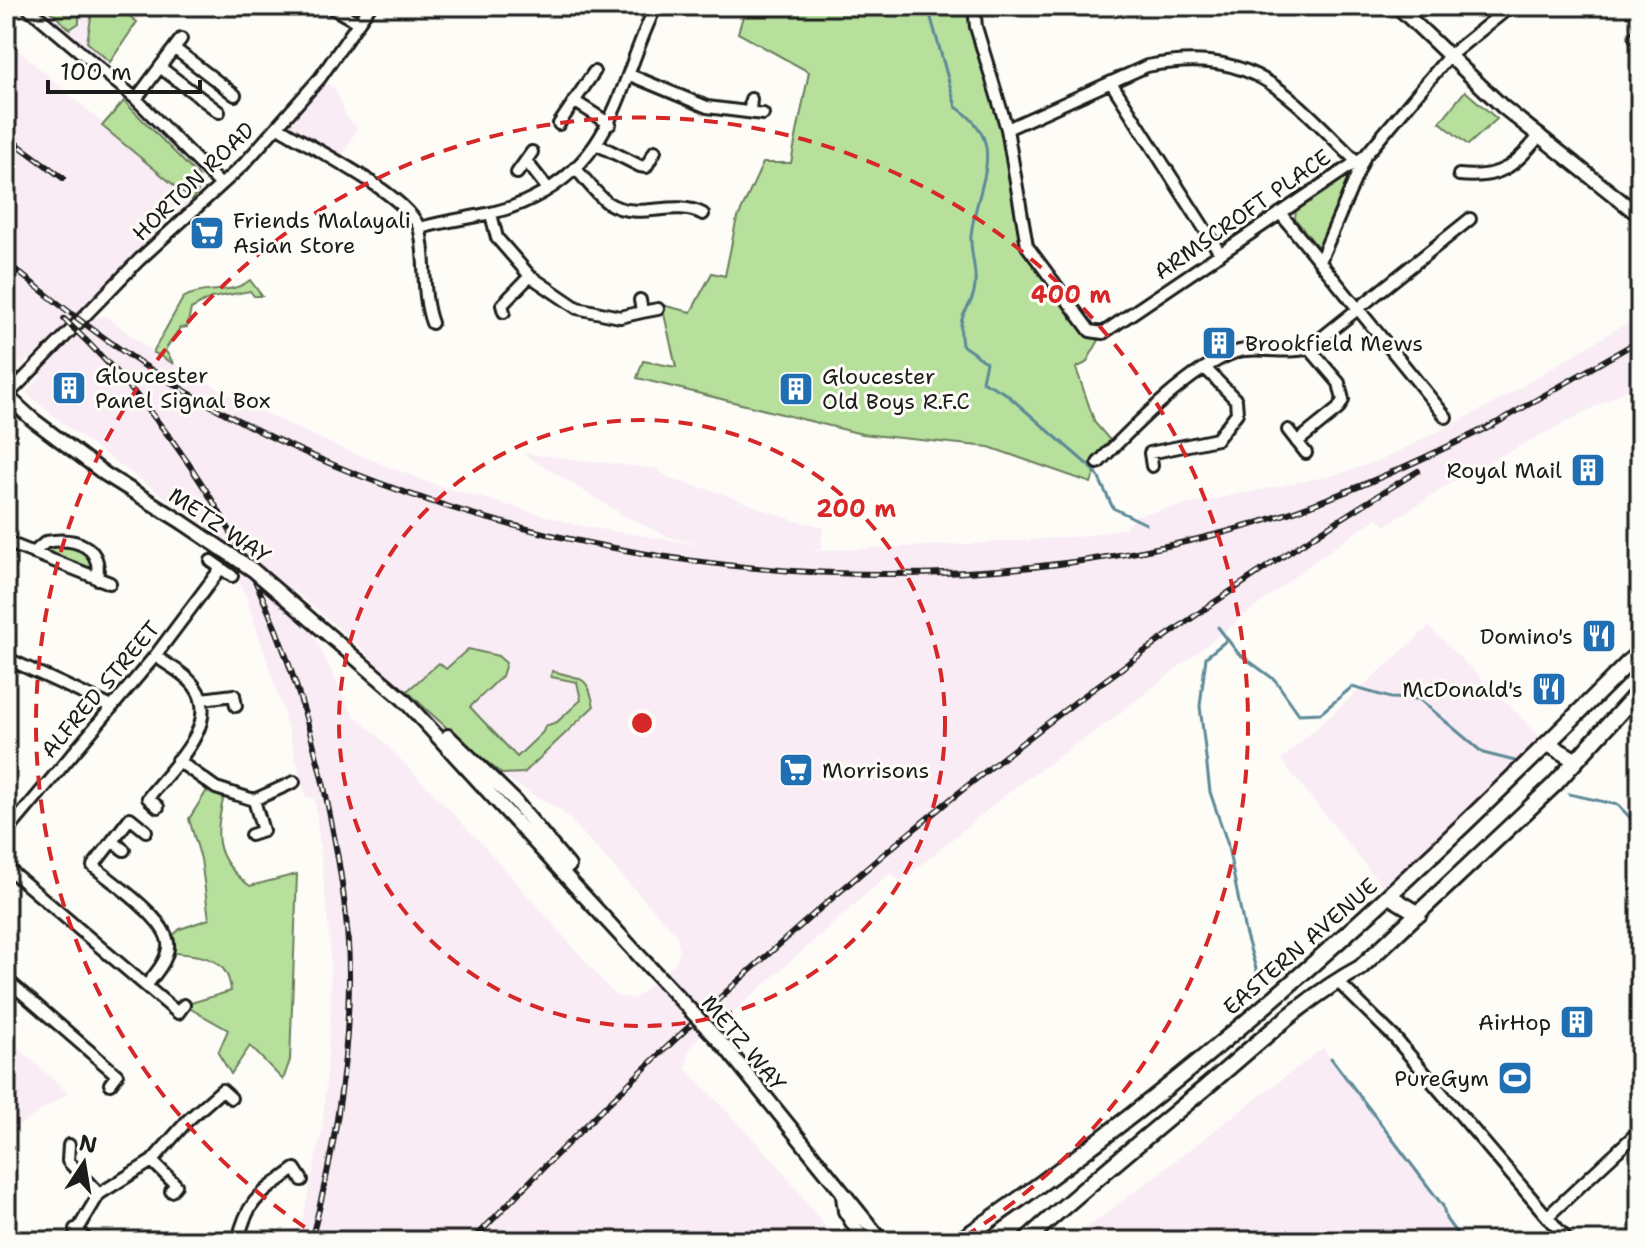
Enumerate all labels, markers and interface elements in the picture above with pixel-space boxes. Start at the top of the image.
scale bar [48,44,200,94]
text: 100 m [60,56,132,88]
street label: HORTON ROAD [126,115,261,247]
street label: ARMSCROFT PLACE [1148,143,1336,286]
place label: Friends Malayali Asian Store [233,206,411,260]
supermarket icon: Friends Malayali Asian Store [188,214,226,252]
text: 400 m [1031,279,1111,311]
building icon: Brookfield Mews [1200,324,1238,362]
place label: Brookfield Mews [1245,329,1423,358]
place label: Gloucester Panel Signal Box [95,361,270,415]
place label: Gloucester Old Boys R.F.C [822,362,970,416]
building icon: Gloucester Panel Signal Box [50,369,88,407]
building icon: Gloucester Old Boys R.F.C [777,370,815,408]
building icon: Royal Mail [1569,451,1607,489]
place label: Royal Mail [1447,456,1562,485]
street label: METZ WAY [163,481,276,570]
text: 200 m [816,493,896,525]
street label: ALFRED STREET [34,614,167,764]
restaurant icon: Domino's [1580,617,1618,655]
place label: Domino's [1480,622,1573,651]
restaurant icon: McDonald's [1530,670,1568,708]
place label: McDonald's [1402,675,1523,704]
centre of rings [628,709,656,737]
supermarket icon: Morrisons [777,751,815,789]
place label: Morrisons [822,756,929,785]
street label: EASTERN AVENUE [1217,871,1384,1021]
street label: METZ WAY [695,989,792,1098]
building icon: AirHop [1558,1003,1596,1041]
place label: AirHop [1478,1008,1551,1037]
sports icon: PureGym [1496,1059,1534,1097]
place label: PureGym [1394,1064,1489,1093]
north arrow [44,1123,124,1203]
text: N [77,1128,100,1160]

